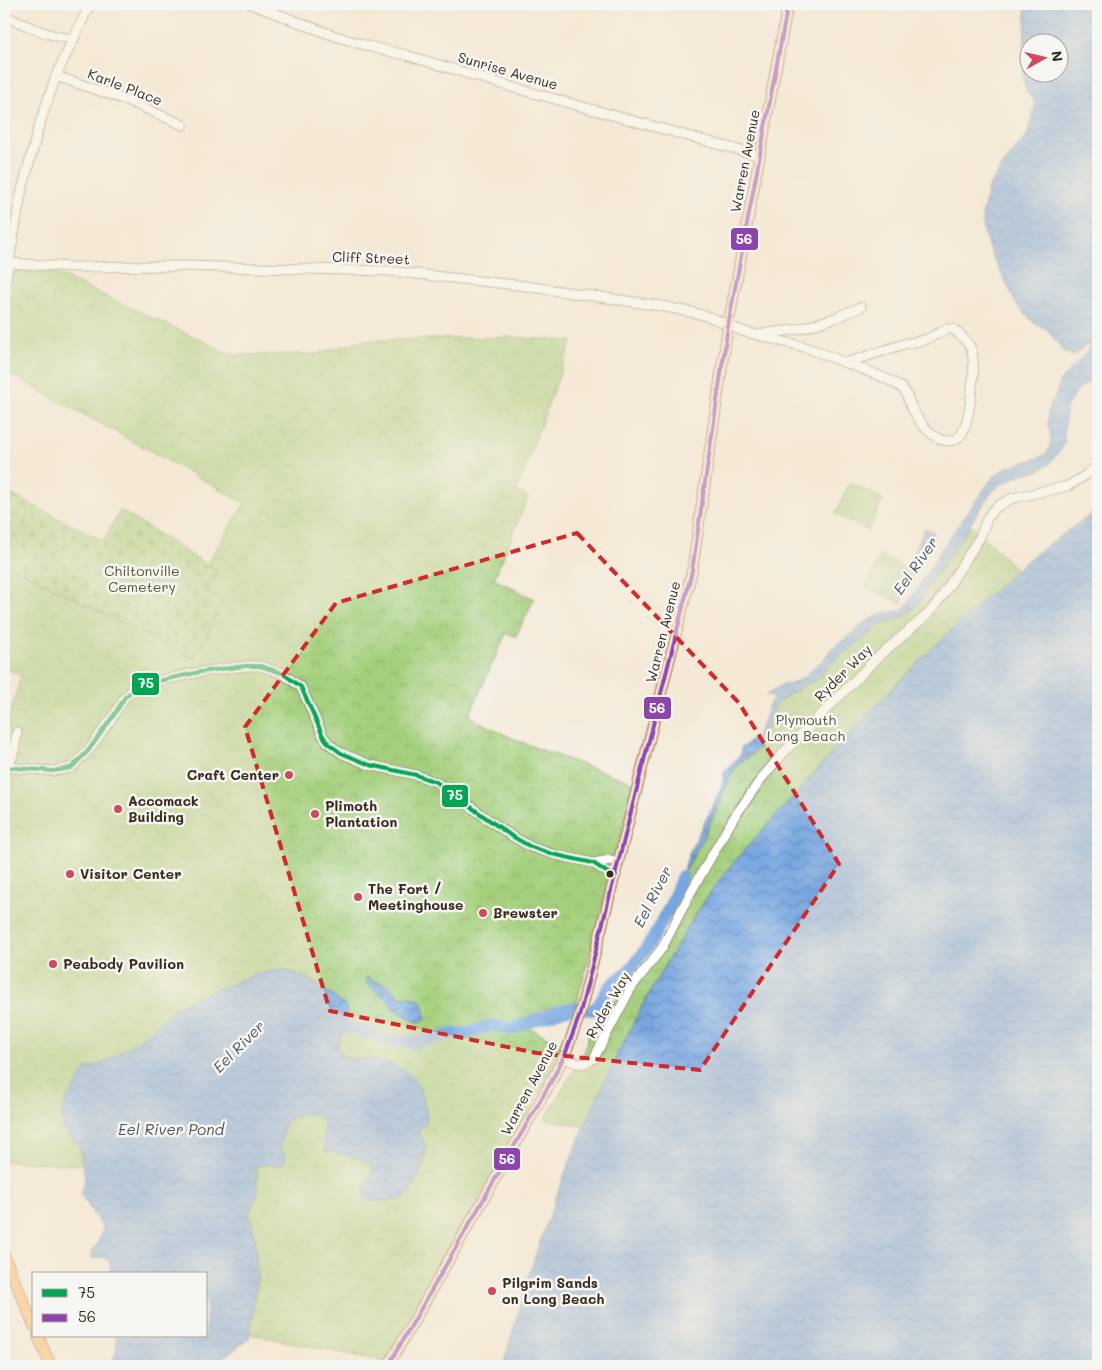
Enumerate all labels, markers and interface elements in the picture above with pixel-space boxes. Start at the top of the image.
north arrow [1020,32,1070,82]
street label: Sunrise Avenue [456,47,560,94]
text: N [1047,50,1068,63]
street label: Karle Place [85,64,165,109]
street label: Warren Avenue [725,108,764,214]
line badge: 56 [730,227,759,251]
text: 56 [736,229,752,248]
street label: Cliff Street [332,247,410,268]
water label: Eel River [888,533,942,598]
park label: Chiltonville Cemetery [104,561,180,596]
street label: Warren Avenue [641,579,684,685]
street label: Ryder Way [810,640,875,705]
line badge: 75 [131,672,160,696]
text: 75 [138,673,154,692]
line badge: 56 [643,696,672,720]
text: 56 [649,698,665,717]
park label: Plymouth Long Beach [767,710,845,745]
place label: Craft Center [187,765,279,784]
marker: Craft Center [283,769,295,781]
line badge: 75 [441,784,469,808]
text: 75 [447,785,463,804]
place label: Accomack Building [128,791,199,826]
place label: Plimoth Plantation [325,796,397,831]
marker: Accomack Building [112,803,124,815]
marker: Plimoth Plantation [309,808,321,820]
water label: Eel River [628,862,676,930]
place label: Visitor Center [80,864,181,883]
marker: Visitor Center [64,868,76,880]
unlabelled marker [605,869,615,879]
place label: The Fort / Meetinghouse [368,879,463,914]
marker: The Fort / Meetinghouse [352,891,364,903]
place label: Brewster [493,903,558,922]
marker: Brewster [477,907,489,919]
place label: Peabody Pavilion [63,954,184,973]
marker: Peabody Pavilion [47,958,59,970]
street label: Ryder Way [581,968,634,1041]
water label: Eel River [208,1016,269,1076]
street label: Warren Avenue [496,1037,561,1138]
water label: Eel River Pond [118,1119,226,1139]
line badge: 56 [493,1147,521,1171]
text: 56 [499,1149,515,1168]
legend [32,1272,208,1338]
place label: Pilgrim Sands on Long Beach [502,1273,605,1308]
text: 75 [78,1282,95,1302]
marker: Pilgrim Sands on Long Beach [486,1285,498,1297]
text: 56 [78,1306,96,1326]

